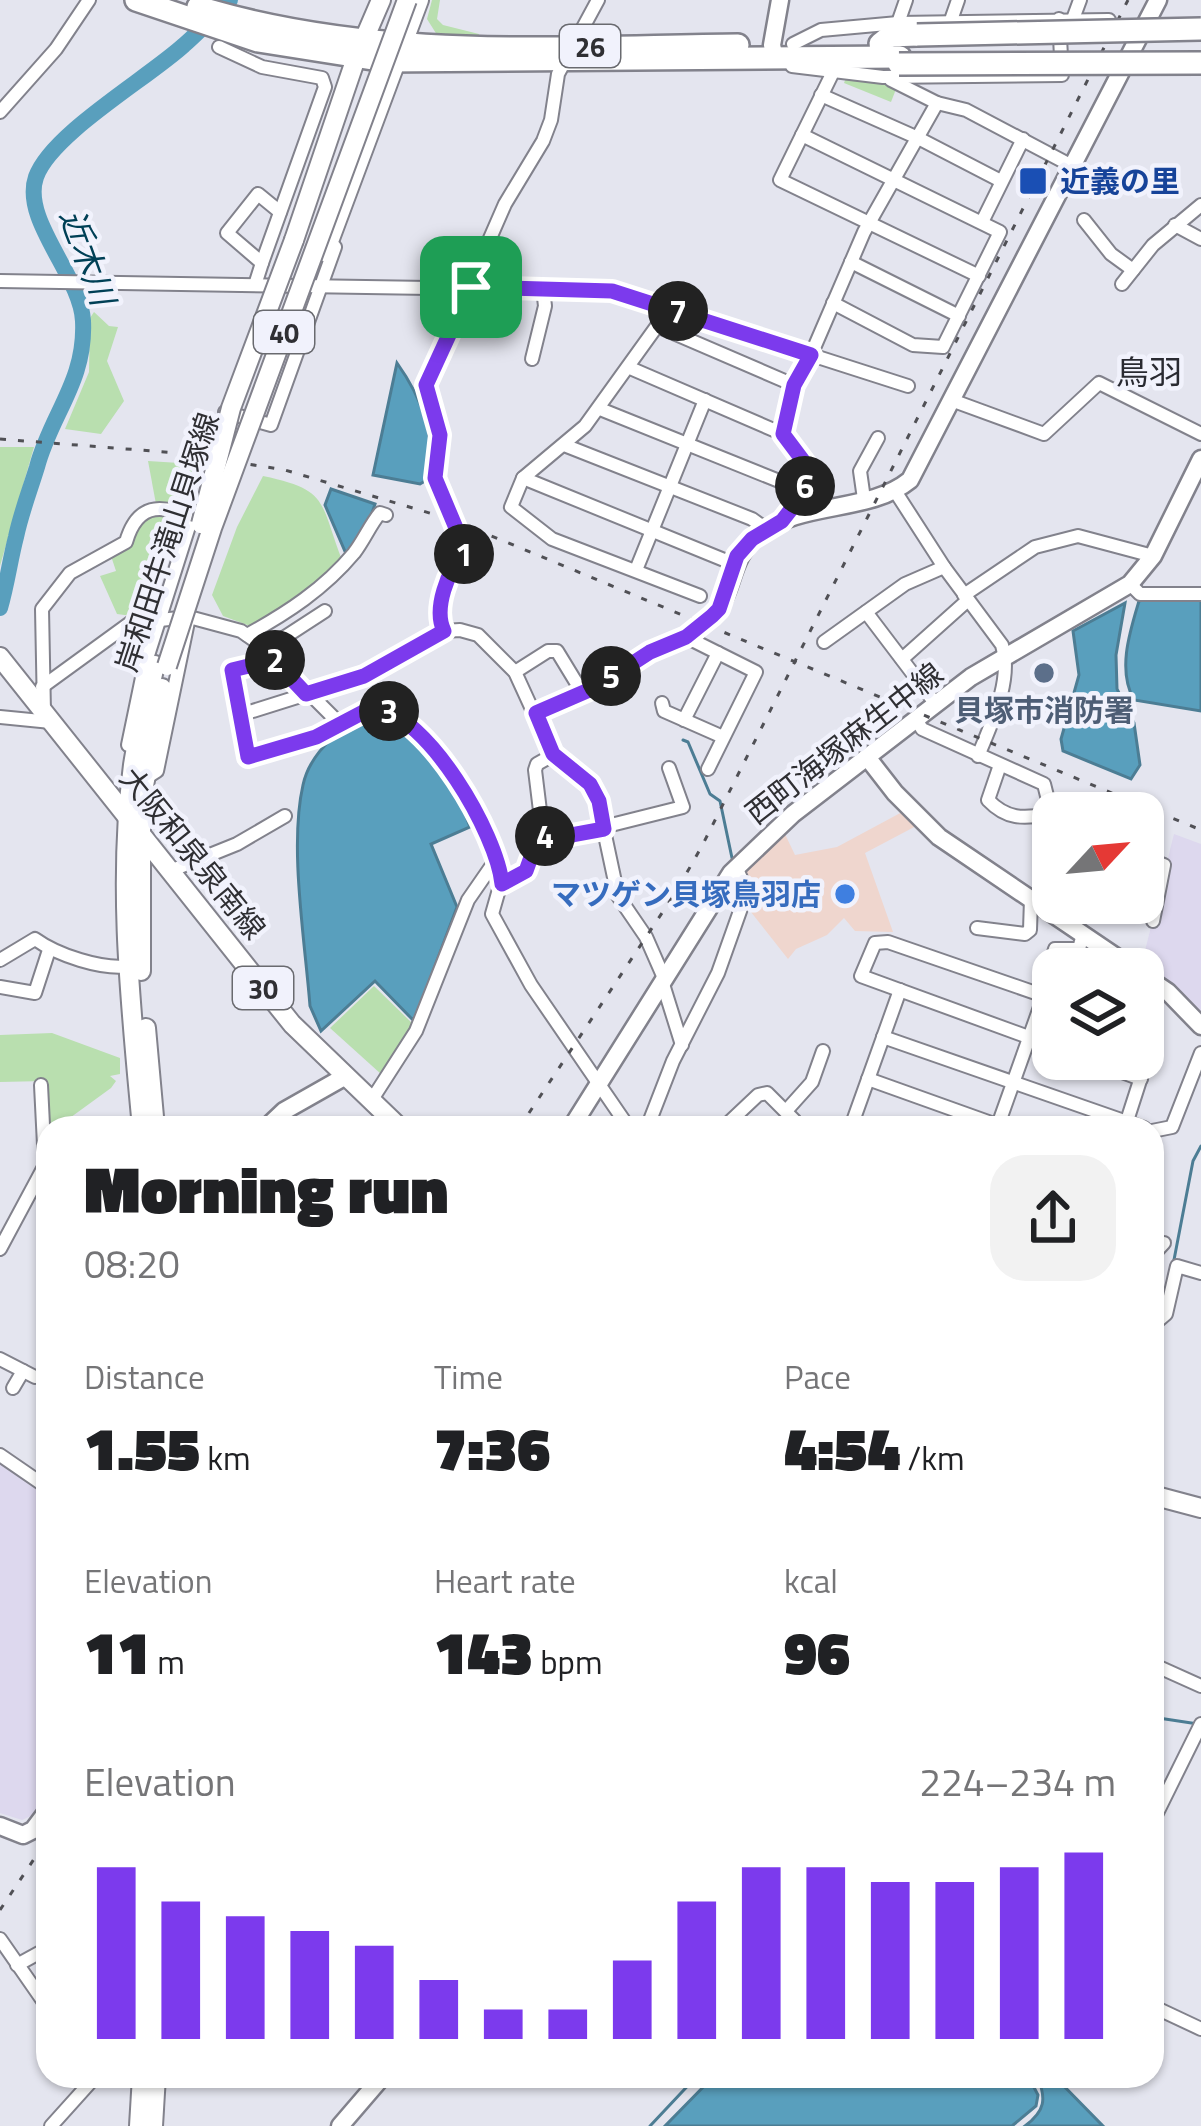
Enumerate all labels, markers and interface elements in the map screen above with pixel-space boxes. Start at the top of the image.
road number: 26 [560,25,620,67]
place label: 近義の里 [1060,158,1180,204]
marker: 近義の里 [1017,165,1049,197]
water label: 近木川 [48,202,129,315]
pin [420,236,522,338]
icon: arrive [438,254,504,320]
pin: 7 [648,281,708,341]
text: 7 [669,286,687,336]
road number: 40 [254,311,314,353]
district label: 鳥羽 [1116,347,1182,397]
street label: 岸和田牛滝山貝塚線 [103,406,231,678]
pin: 6 [775,456,835,516]
text: 6 [796,461,814,511]
pin: 1 [434,524,494,584]
text: 1 [455,529,473,579]
pin: 2 [245,630,305,690]
text: 2 [266,635,284,685]
pin: 5 [581,646,641,706]
text: 5 [602,651,620,701]
street label: 西町海塚麻生中線 [735,651,953,835]
marker: 貝塚市消防署 [1031,660,1057,686]
pin: 3 [359,681,419,741]
text: 3 [380,686,398,736]
place label: 貝塚市消防署 [954,687,1134,733]
street label: 大阪和泉泉南線 [109,757,277,949]
north arrow [1032,792,1164,924]
map controls [1032,792,1164,1080]
pin: 4 [515,806,575,866]
text: 4 [536,811,554,861]
place label: マツゲン貝塚鳥羽店 [551,871,821,917]
marker: マツゲン貝塚鳥羽店 [832,881,858,907]
button: layers [1032,948,1164,1080]
road number: 30 [233,967,293,1009]
text: Morning run [84,1138,449,1239]
button: share [990,1155,1116,1281]
text: 08:20 [84,1234,180,1293]
text: Distance [84,1352,205,1402]
text: Time [434,1352,503,1402]
text: Pace [784,1352,851,1402]
text: 1.55 [84,1402,200,1493]
text: 7:36 [434,1402,550,1493]
text: 4:54 [784,1402,900,1493]
text: km [200,1433,251,1483]
text: /km [900,1433,965,1483]
text: Elevation [84,1556,212,1606]
text: Heart rate [434,1556,576,1606]
text: kcal [784,1556,838,1606]
text: 11 [84,1606,150,1697]
text: 143 [434,1606,533,1697]
text: 96 [784,1606,850,1697]
text: m [150,1637,185,1687]
text: bpm [533,1637,603,1687]
text: Elevation [84,1752,236,1811]
text: 224–234 m [919,1752,1116,1811]

